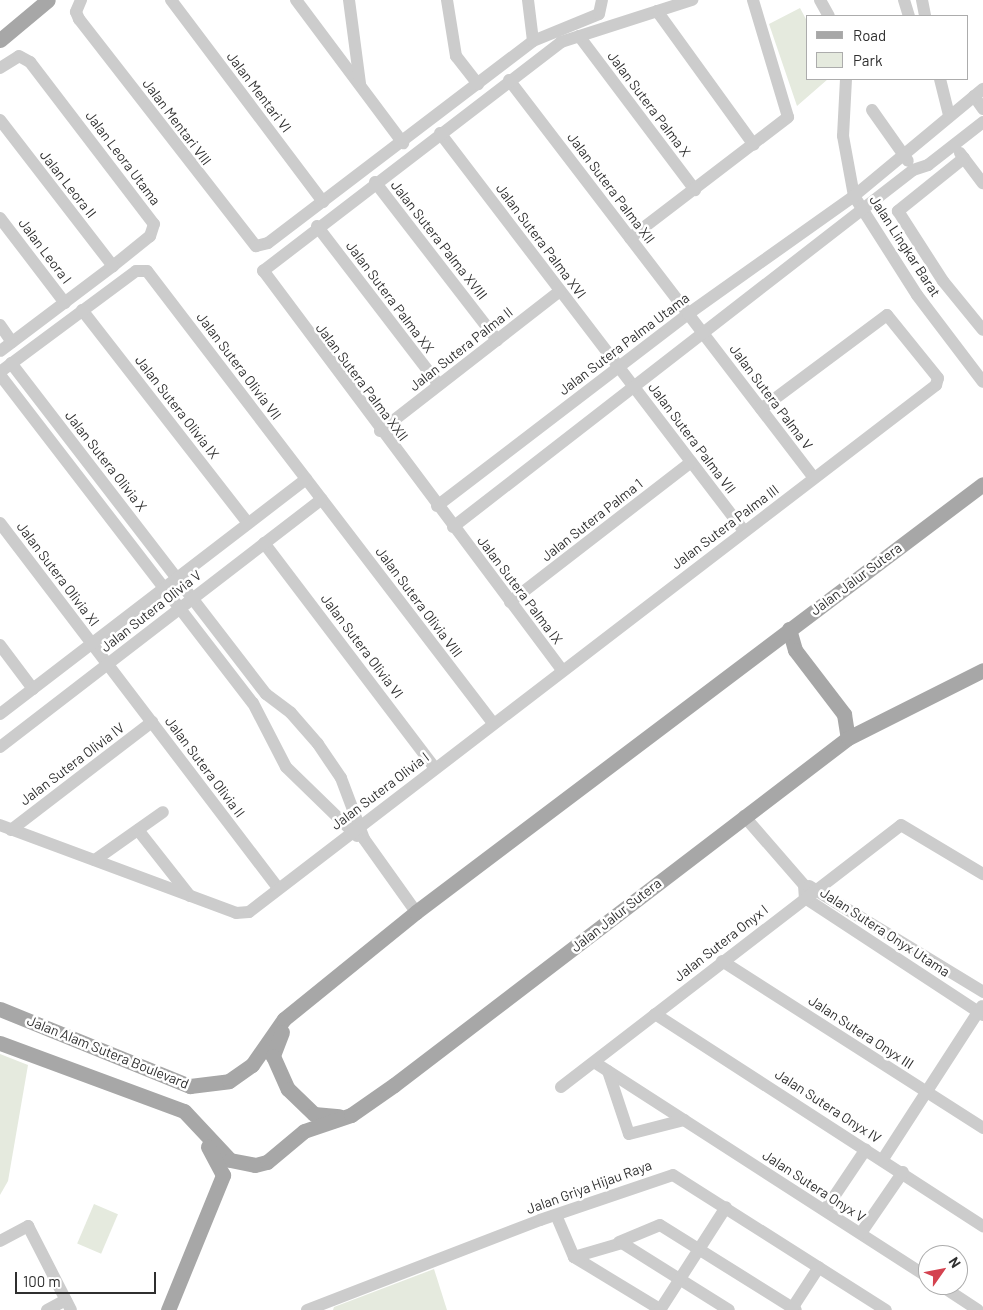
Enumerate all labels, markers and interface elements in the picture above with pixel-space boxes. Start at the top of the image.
legend [806,15,968,80]
text: Road [853,26,886,44]
street label: Jalan Mentari VI [223,48,295,136]
street label: Jalan Sutera Palma X [604,48,694,160]
text: Park [853,51,882,69]
street label: Jalan Mentari VIII [139,75,215,169]
street label: Jalan Leora Utama [82,107,164,209]
street label: Jalan Sutera Palma XII [564,129,658,247]
street label: Jalan Leora II [36,147,100,221]
street label: Jalan Sutera Palma XVIII [387,177,491,303]
street label: Jalan Sutera Palma XVI [492,180,590,302]
street label: Jalan Lingkar Barat [866,192,944,300]
street label: Jalan Leora I [15,215,75,287]
street label: Jalan Sutera Palma XX [342,238,438,356]
street label: Jalan Sutera Palma Utama [555,289,693,399]
street label: Jalan Sutera Palma II [406,303,516,395]
street label: Jalan Sutera Olivia VII [193,309,285,423]
street label: Jalan Sutera Palma XXII [312,320,412,444]
street label: Jalan Sutera Palma V [726,341,816,453]
street label: Jalan Sutera Olivia IX [131,352,223,462]
street label: Jalan Sutera Palma VII [645,379,739,497]
street label: Jalan Sutera Olivia X [62,407,150,515]
street label: Jalan Sutera Palma 1 [538,475,646,565]
street label: Jalan Sutera Palma III [668,481,782,573]
street label: Jalan Sutera Olivia XI [13,518,103,630]
street label: Jalan Sutera Palma IX [474,533,566,647]
street label: Jalan Jalur Sutera [807,539,905,619]
street label: Jalan Sutera Olivia VIII [372,544,466,660]
street label: Jalan Sutera Olivia V [97,567,205,655]
street label: Jalan Sutera Olivia VI [317,590,407,702]
street label: Jalan Sutera Olivia II [162,713,248,821]
street label: Jalan Sutera Olivia IV [16,719,128,809]
street label: Jalan Sutera Olivia I [328,749,432,833]
street label: Jalan Jalur Sutera [567,875,665,955]
street label: Jalan Sutera Onyx Utama [817,884,953,980]
street label: Jalan Sutera Onyx I [671,901,771,985]
street label: Jalan Sutera Onyx III [805,992,917,1072]
street label: Jalan Alam Sutera Boulevard [25,1012,191,1092]
street label: Jalan Sutera Onyx IV [772,1065,884,1147]
street label: Jalan Sutera Onyx V [759,1146,869,1226]
street label: Jalan Griya Hijau Raya [524,1157,654,1217]
north arrow [918,1245,968,1295]
text: N [945,1254,965,1271]
scale bar [18,1262,159,1294]
text: 100 m [23,1272,61,1290]

